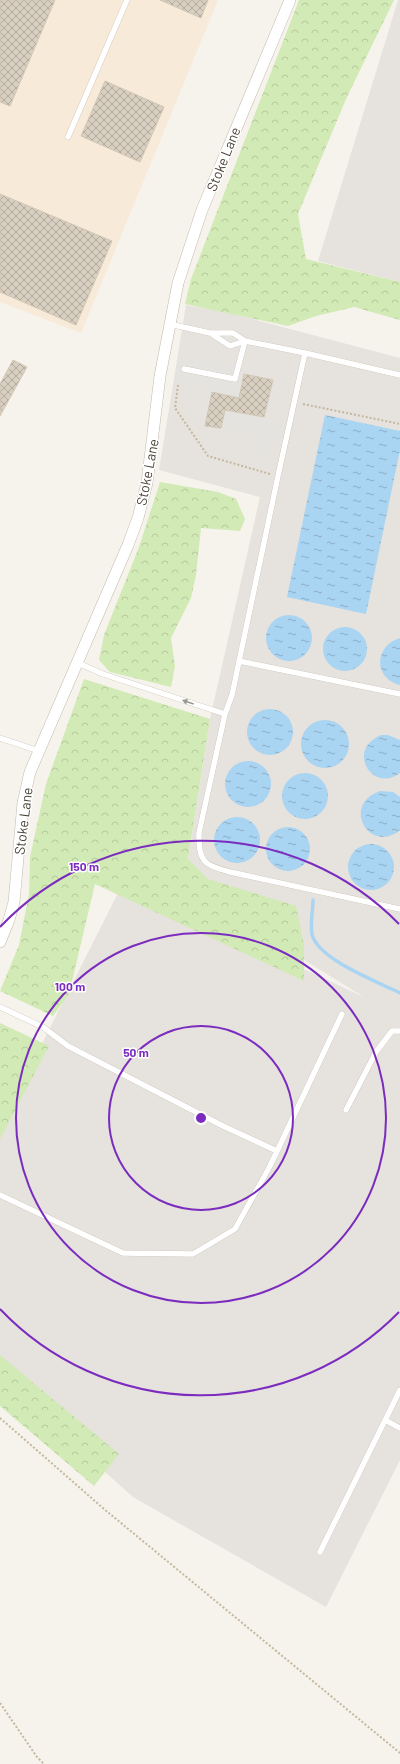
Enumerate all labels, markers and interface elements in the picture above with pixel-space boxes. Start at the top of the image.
street label: Stoke Lane [202,124,244,194]
street label: Stoke Lane [132,437,162,507]
one-way arrow [182,698,194,704]
street label: Stoke Lane [10,786,36,856]
text: 150 m [69,859,99,873]
text: 100 m [55,979,85,993]
text: 50 m [123,1045,149,1059]
centre of rings [194,1111,208,1125]

